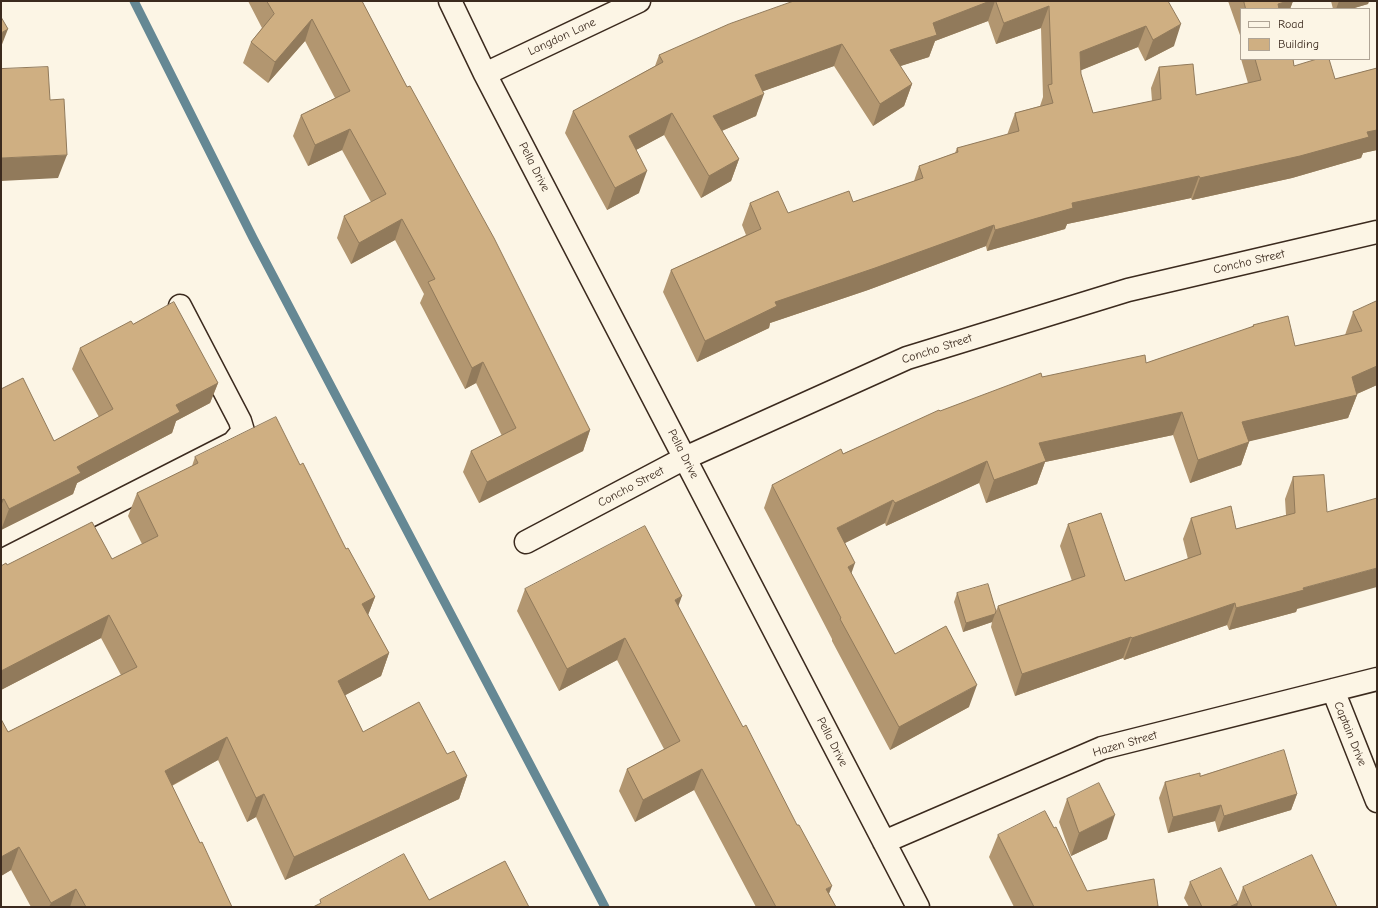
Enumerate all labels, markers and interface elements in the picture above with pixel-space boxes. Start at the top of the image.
legend [1240,8,1370,60]
street label: Langdon Lane [526,15,598,59]
text: Road [1278,17,1304,31]
text: Building [1278,37,1319,51]
street label: Pella Drive [515,140,553,194]
street label: Concho Street [1212,247,1286,277]
street label: Concho Street [900,331,974,367]
street label: Pella Drive [664,427,702,481]
street label: Concho Street [595,464,667,510]
street label: Captain Drive [1331,700,1369,768]
street label: Pella Drive [813,715,851,769]
street label: Hazen Street [1091,728,1159,760]

